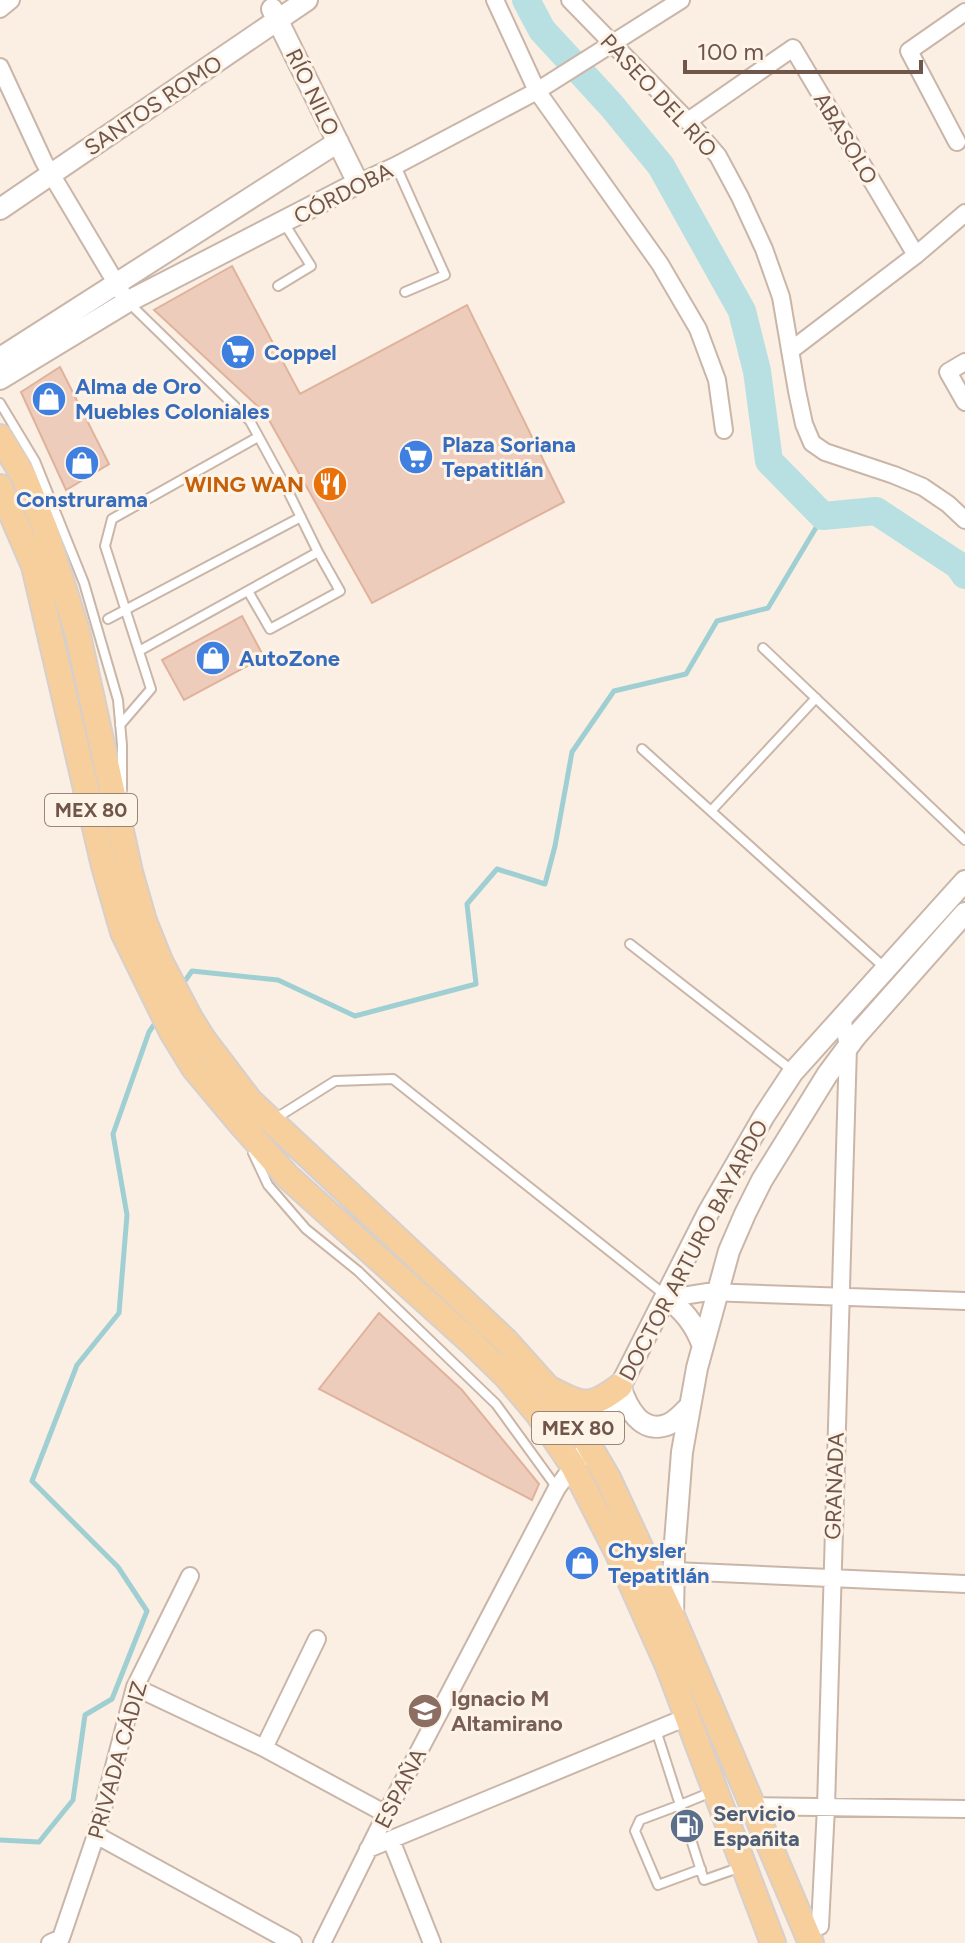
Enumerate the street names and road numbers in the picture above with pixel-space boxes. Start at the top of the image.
street label: PASEO DEL RÍO [595,28,723,163]
street label: RÍO NILO [280,44,345,140]
street label: SANTOS ROMO [79,49,227,161]
street label: ABASOLO [808,88,883,189]
street label: CÓRDOBA [289,157,397,230]
road number: MEX 80 [45,794,137,826]
street label: DOCTOR ARTURO BAYARDO [613,1115,774,1385]
road number: MEX 80 [532,1412,624,1444]
street label: GRANADA [819,1432,850,1540]
street label: PRIVADA CÁDIZ [82,1678,153,1842]
street label: ESPAÑA [369,1744,432,1833]

